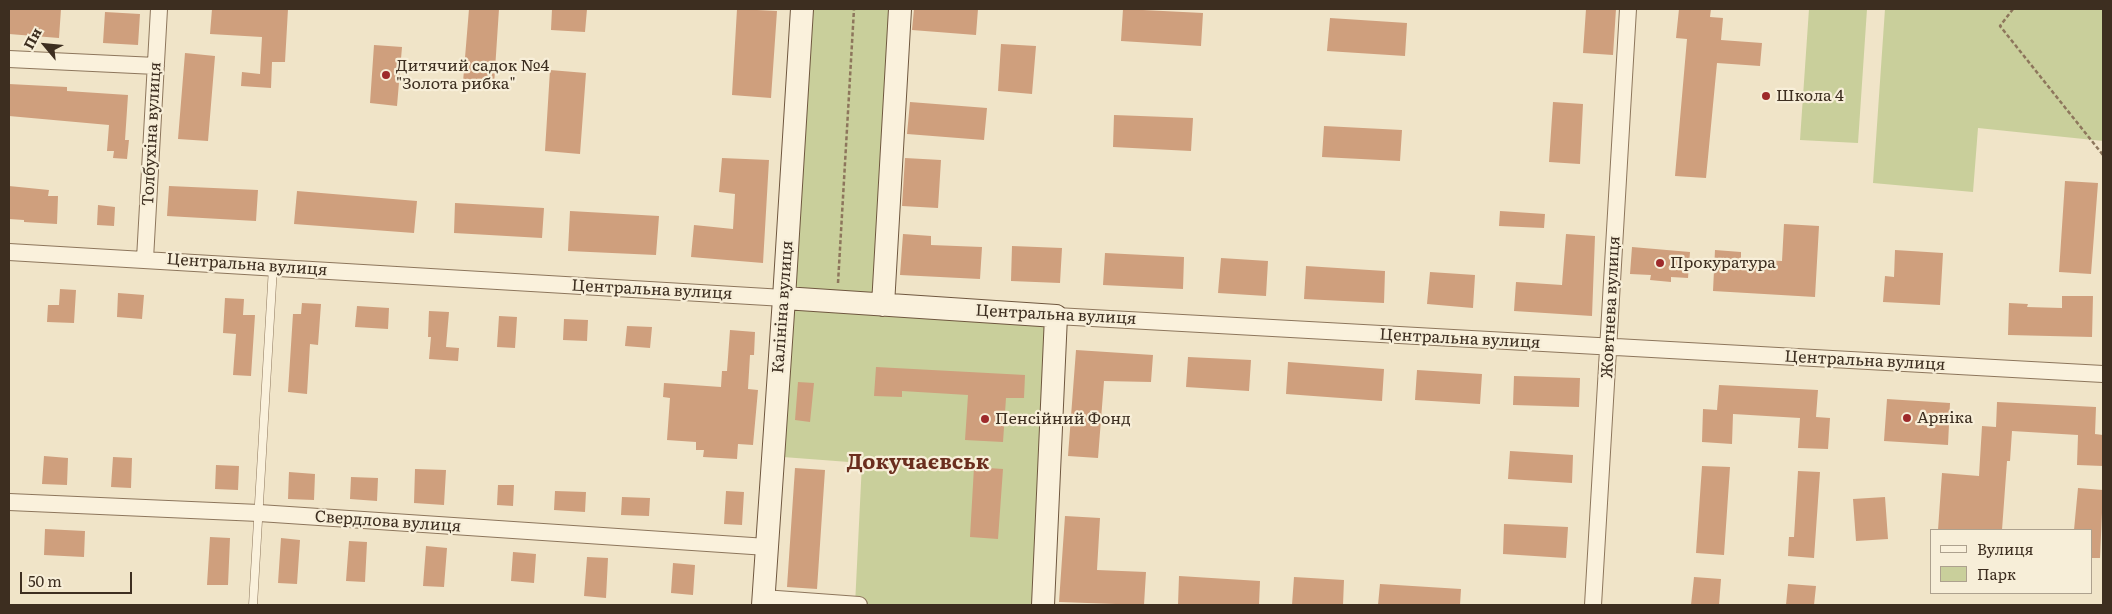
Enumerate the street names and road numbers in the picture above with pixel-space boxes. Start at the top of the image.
street label: Толбухіна вулиця [139,61,165,207]
street label: Жовтнева вулиця [1598,235,1624,379]
street label: Калініна вулиця [769,240,797,374]
street label: Центральна вулиця [166,250,328,280]
street label: Центральна вулиця [571,276,733,304]
street label: Центральна вулиця [975,301,1137,329]
street label: Центральна вулиця [1379,325,1541,353]
street label: Центральна вулиця [1784,347,1946,375]
street label: Свердлова вулиця [314,507,462,537]

